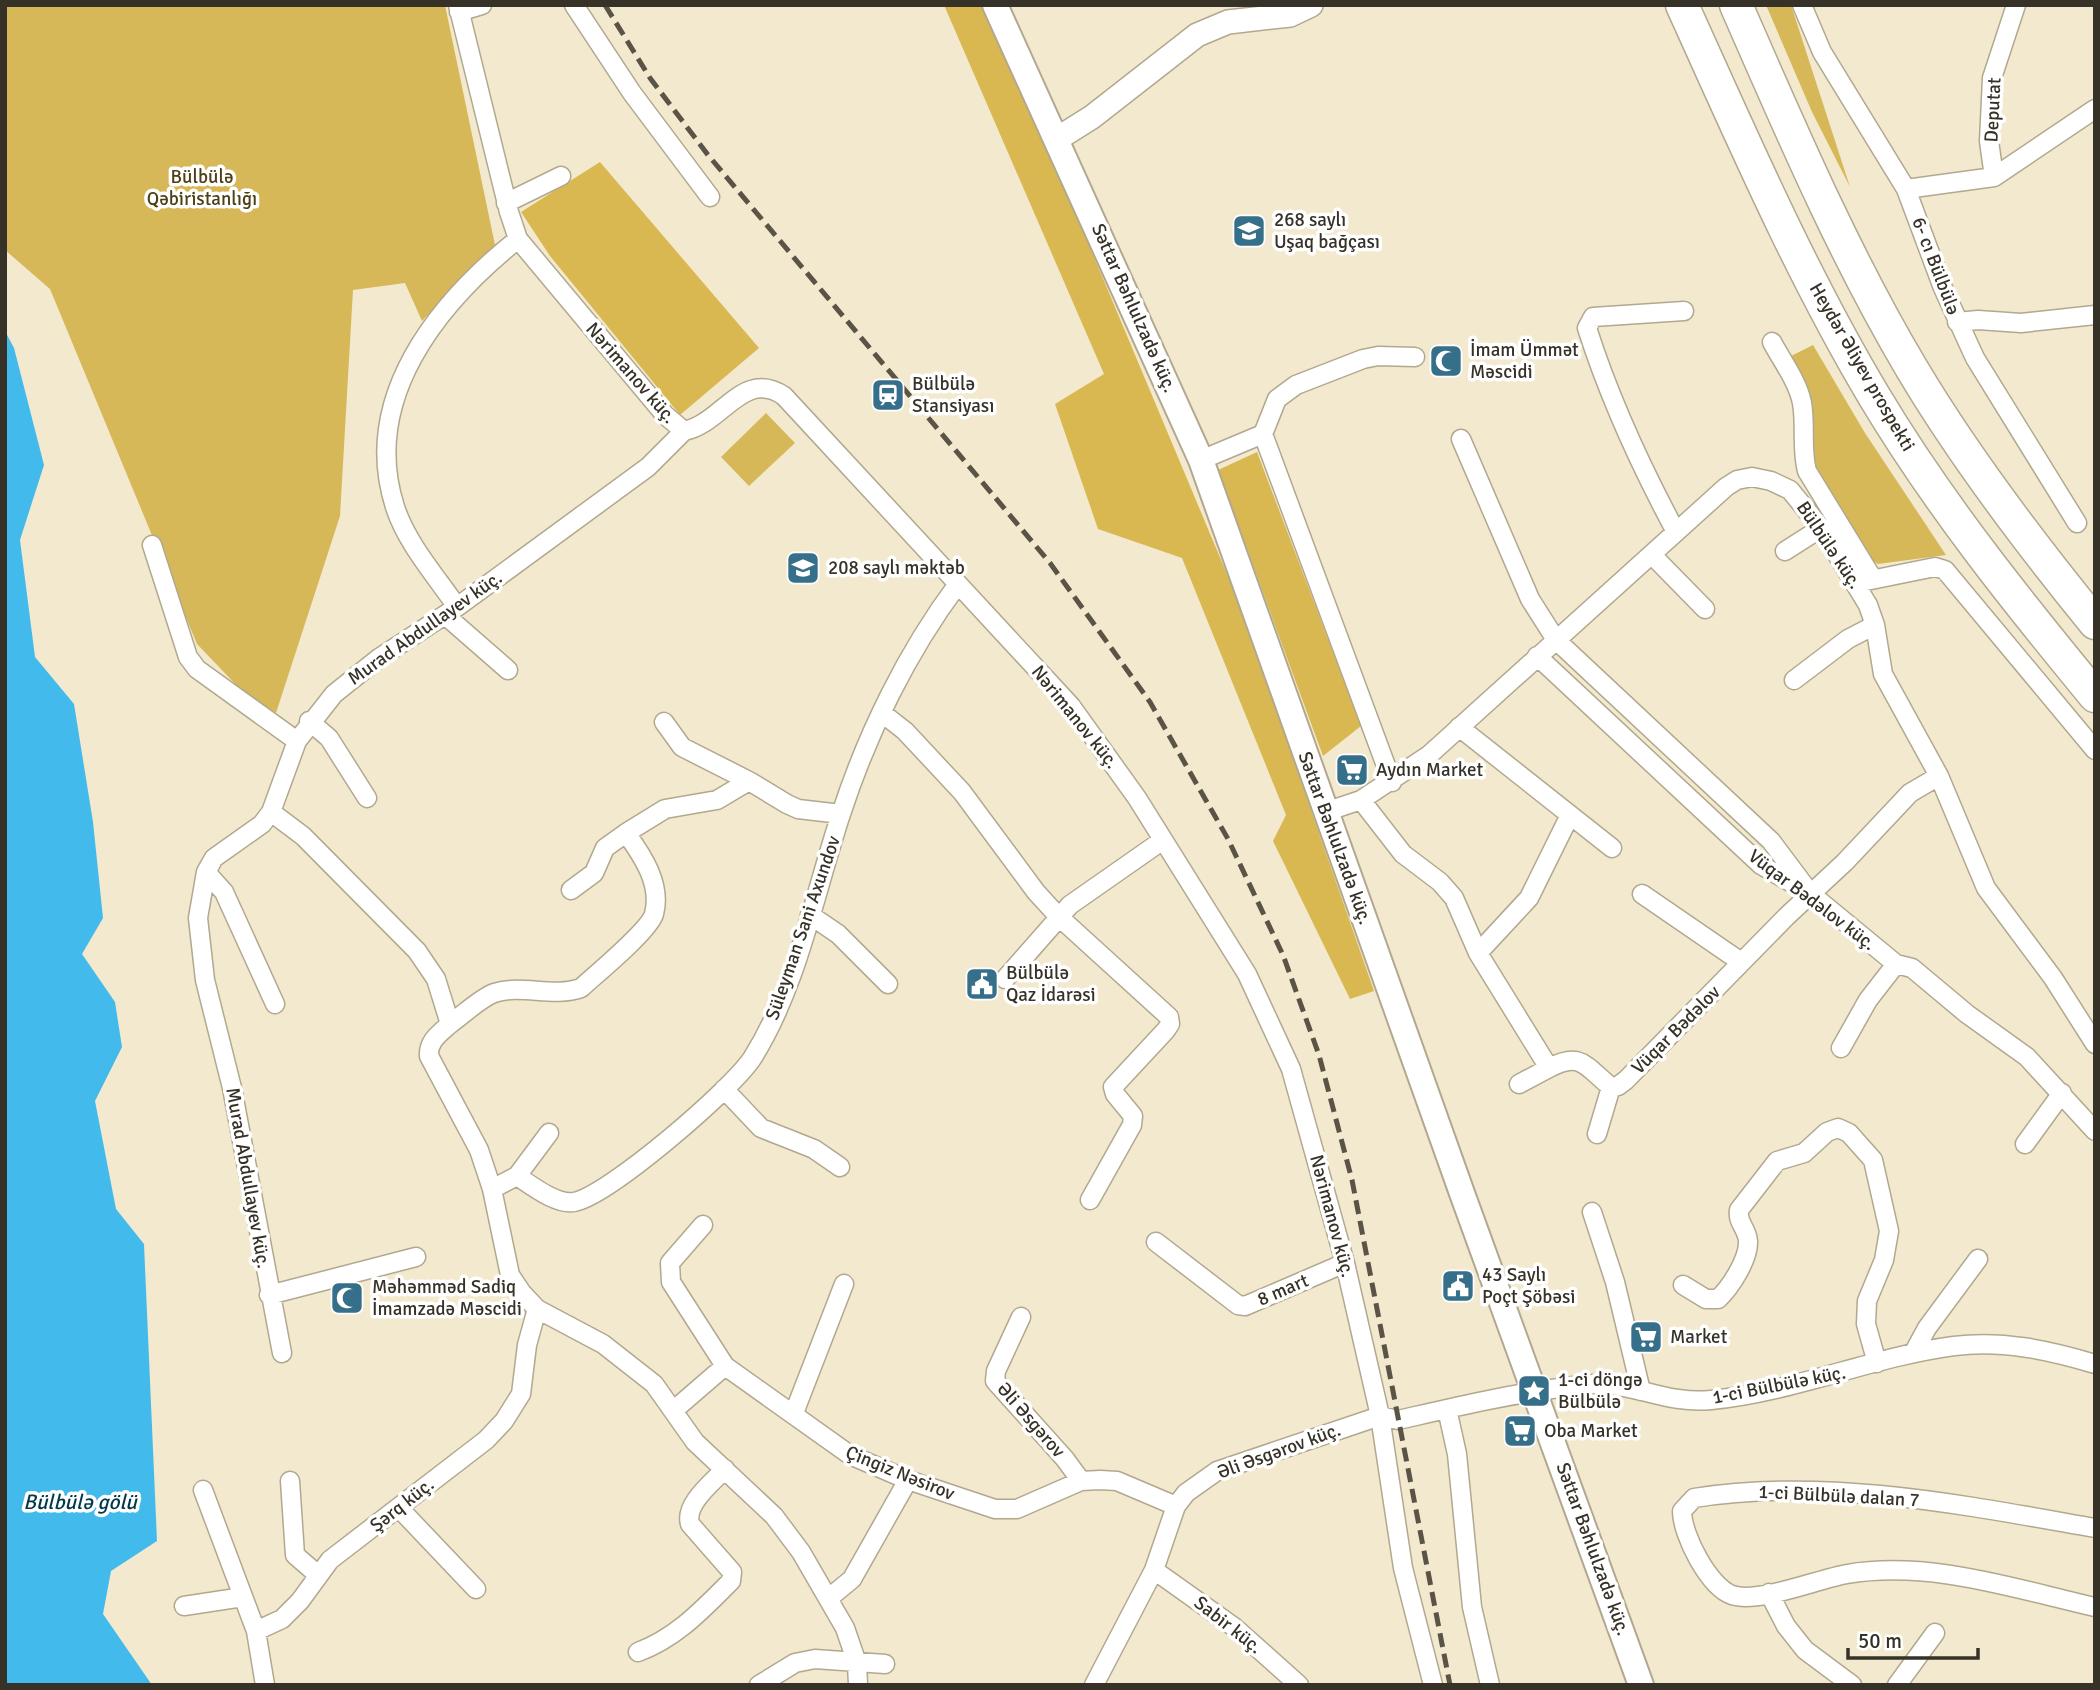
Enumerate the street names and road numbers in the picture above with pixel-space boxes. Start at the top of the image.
street label: Deputat [1979,77,2007,143]
street label: 6- cı Bülbülə [1906,214,1966,318]
street label: Səttar Bəhlulzadə küç. [1086,220,1182,396]
street label: Heydər Əliyev prospekti [1804,278,1920,456]
street label: Nərimanov küç. [581,318,681,428]
street label: Bülbülə küç. [1791,497,1867,593]
street label: Murad Abdullayev küç. [343,566,507,690]
street label: Nərimanov küç. [1026,660,1124,774]
street label: Səttar Bəhlulzadə küç. [1293,748,1377,928]
street label: Süleyman Sani Axundov [760,832,846,1023]
street label: Vüqar Bədəlov küç. [1743,844,1881,956]
street label: Vüqar Bədəlov [1627,980,1726,1079]
street label: Murad Abdullayev küç. [220,1086,276,1270]
street label: Nərimanov küç. [1304,1152,1360,1280]
street label: 8 mart [1254,1268,1313,1311]
street label: 1-ci Bülbülə küç. [1710,1360,1848,1410]
street label: Əli Əsgərov [992,1377,1070,1463]
street label: Əli Əsgərov küç. [1214,1418,1344,1484]
street label: Çingiz Nəsirov [842,1440,958,1506]
street label: Səttar Bəhlulzadə küç. [1551,1459,1635,1639]
street label: Şərq küç. [365,1473,439,1537]
street label: 1-ci Bülbülə dalan 7 [1758,1480,1920,1512]
street label: Sabir küç. [1189,1591,1267,1659]

